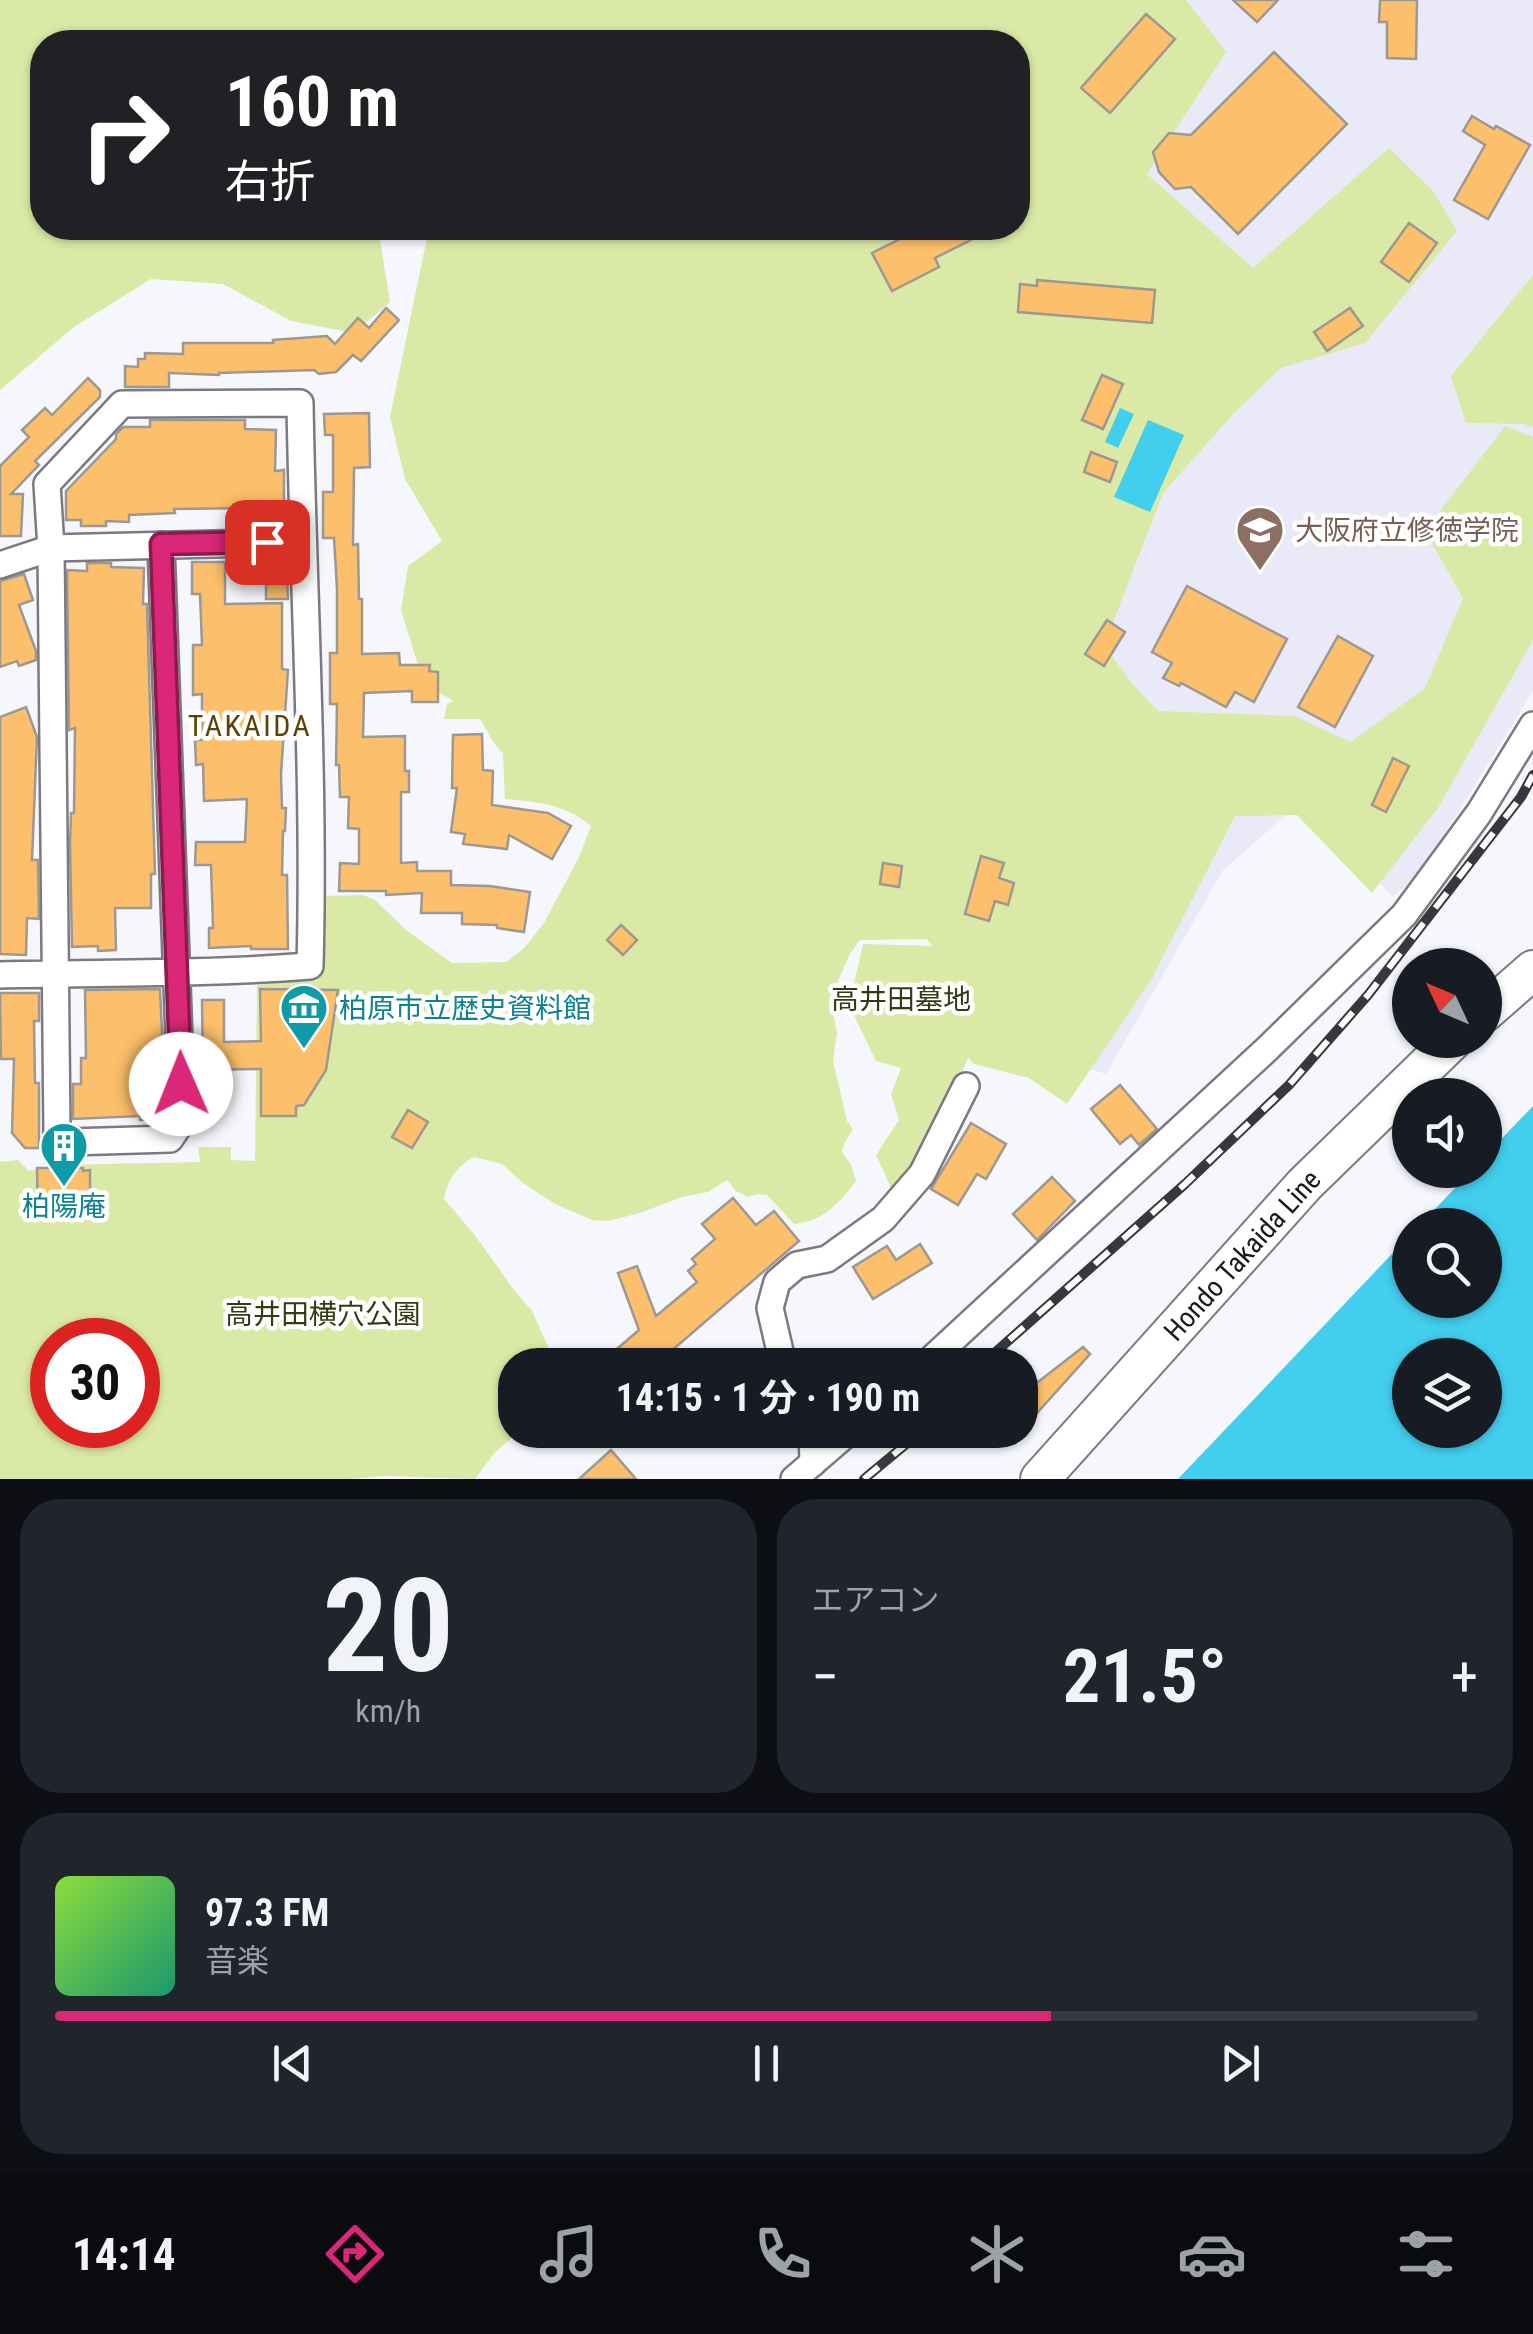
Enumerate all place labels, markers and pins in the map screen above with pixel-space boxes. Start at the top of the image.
pin [225,500,310,585]
school or university icon: 大阪府立修徳学院 [1234,504,1286,572]
place label: 大阪府立修徳学院 [1295,514,1519,547]
museum icon: 柏原市立歴史資料館 [278,982,330,1050]
place label: 柏原市立歴史資料館 [339,992,591,1025]
building icon: 柏陽庵 [38,1120,90,1188]
place label: 柏陽庵 [22,1190,106,1223]

